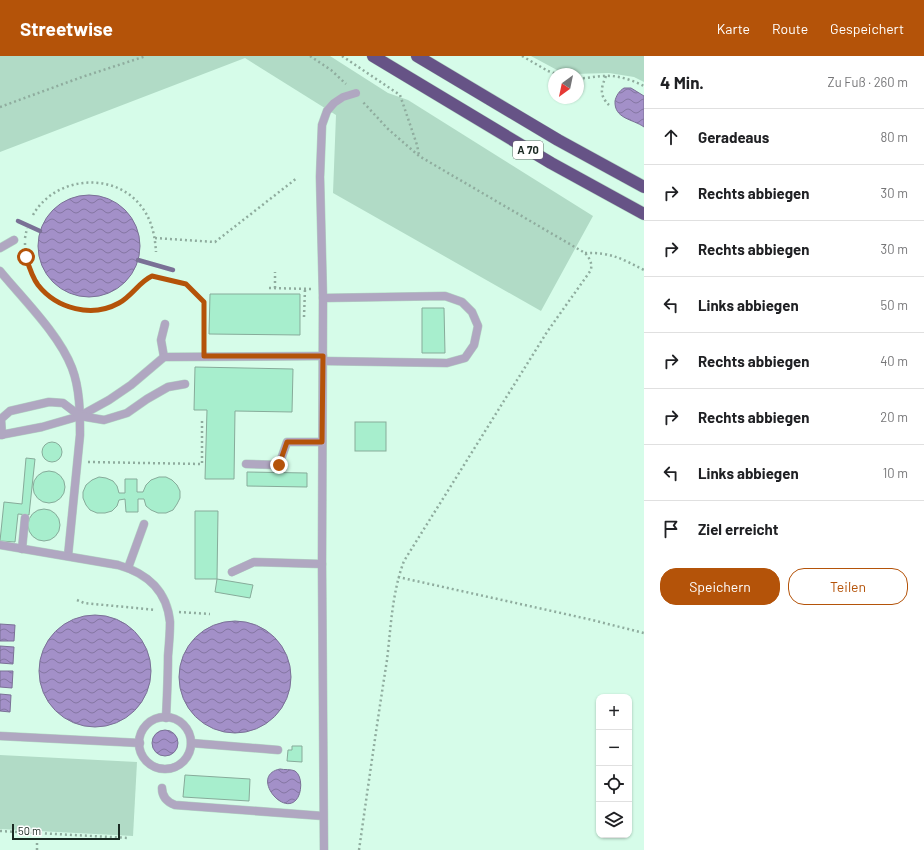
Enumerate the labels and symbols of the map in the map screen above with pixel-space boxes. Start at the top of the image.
north arrow [548,68,584,104]
road number: A 70 [513,141,543,159]
route start [17,248,35,266]
route end [270,456,288,474]
scale bar [12,822,120,841]

